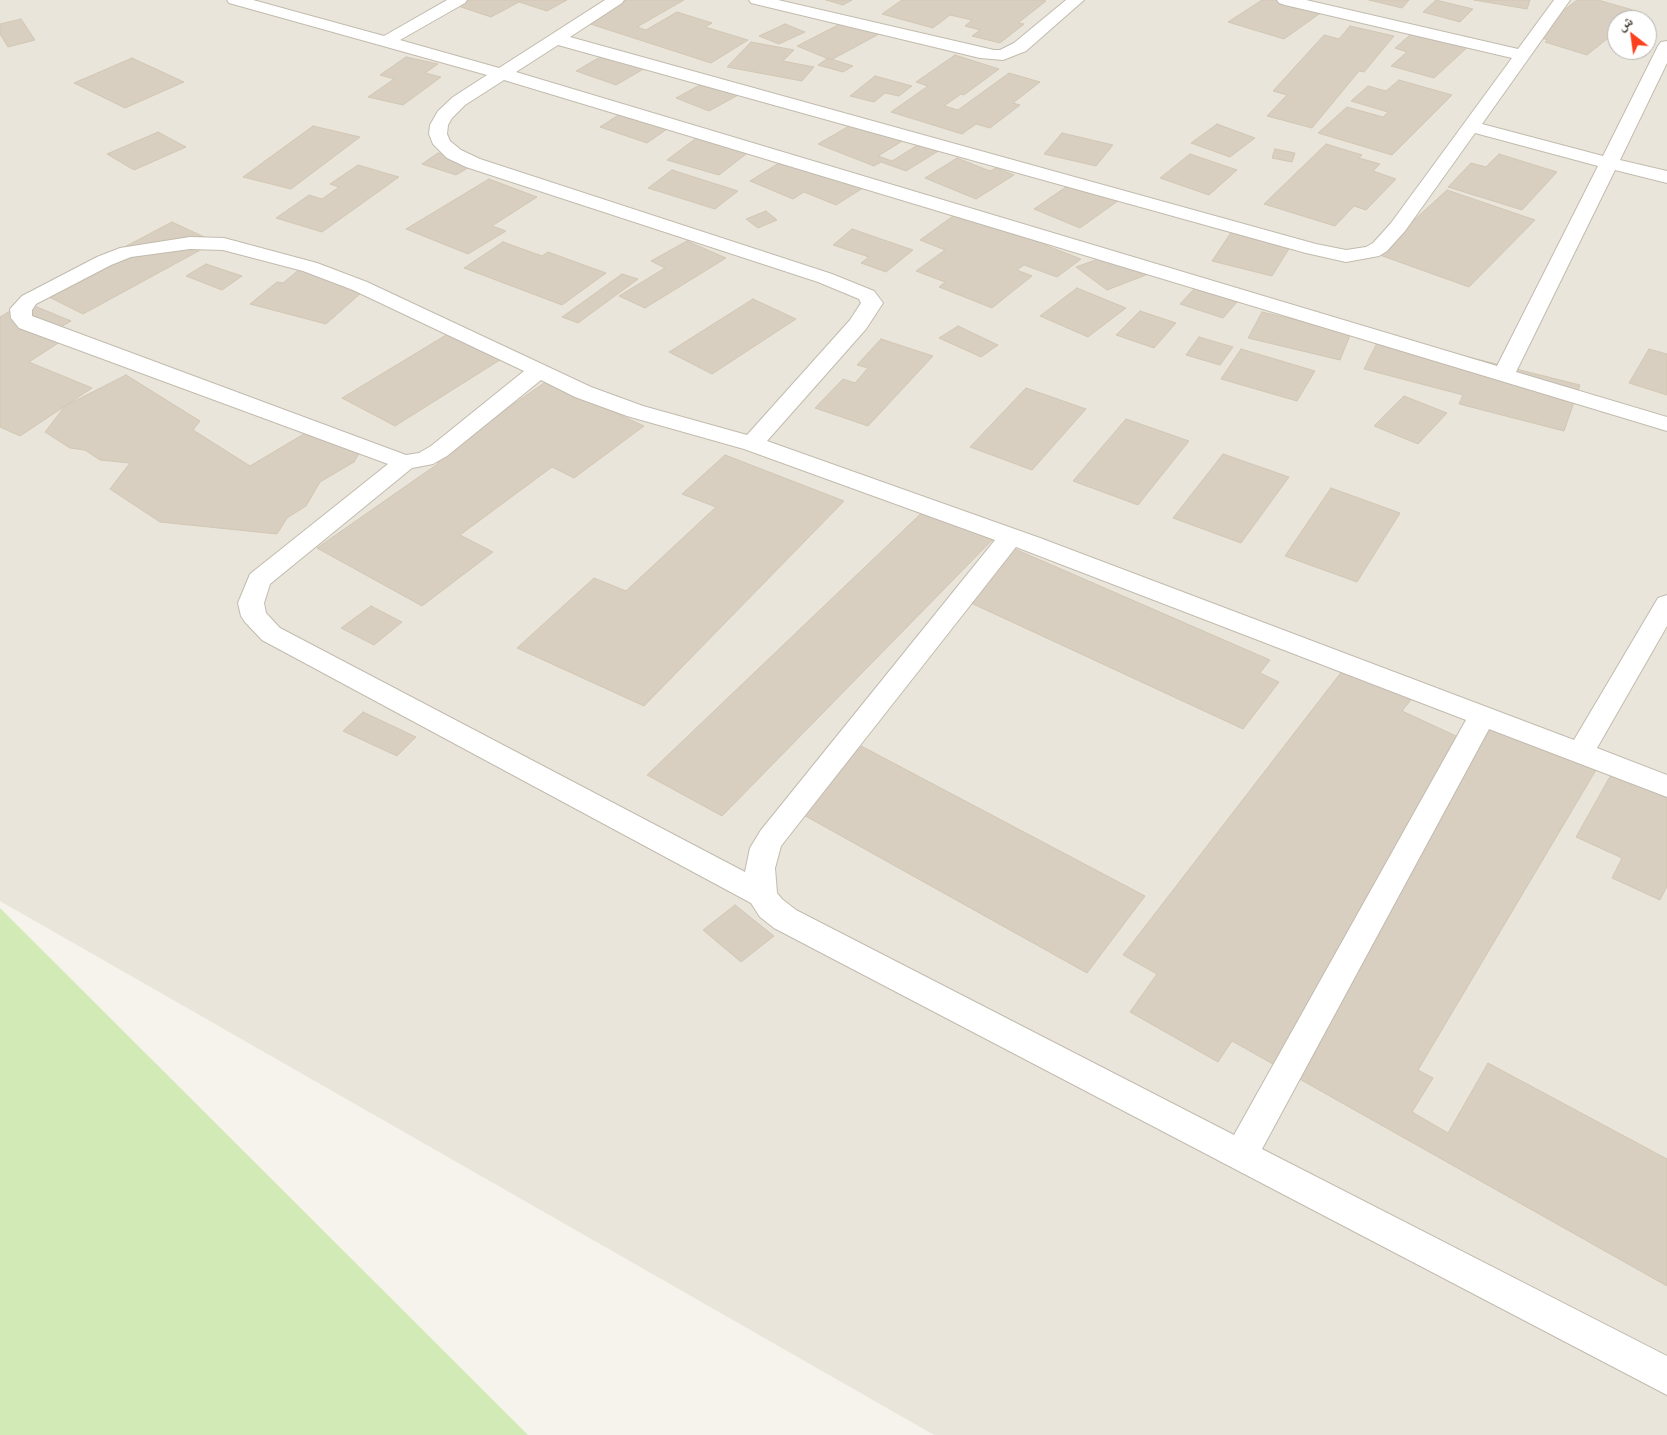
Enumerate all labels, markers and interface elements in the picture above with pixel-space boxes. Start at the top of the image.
north arrow [1607,10,1657,60]
text: ش [1614,11,1636,35]

